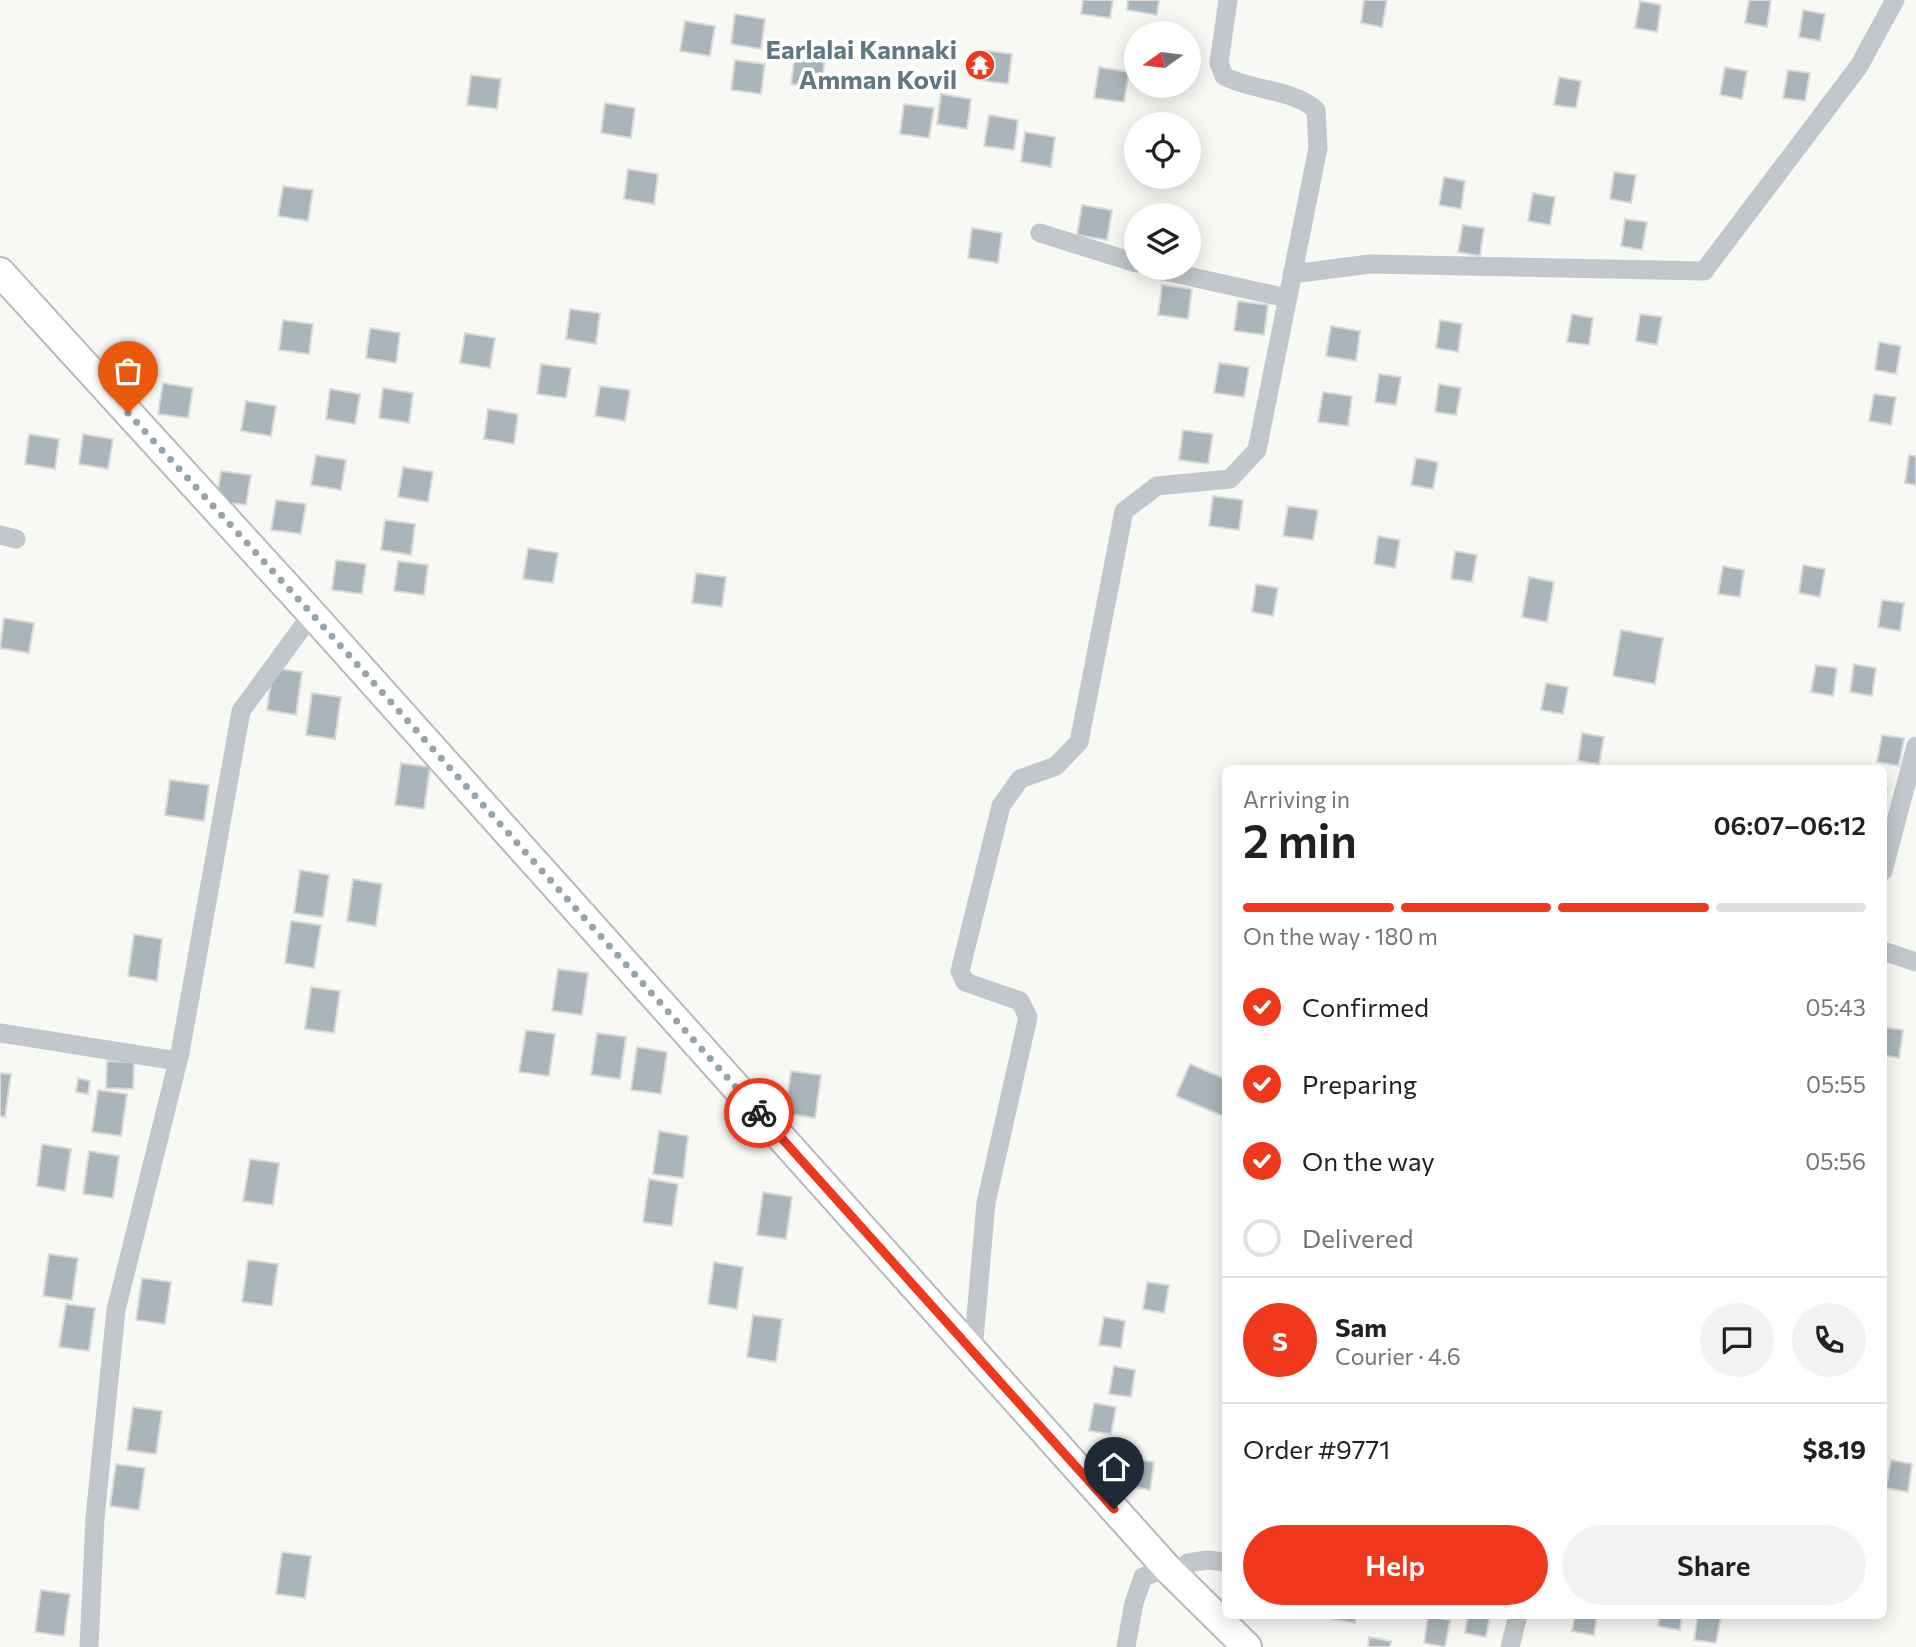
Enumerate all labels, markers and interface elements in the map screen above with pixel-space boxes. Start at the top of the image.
north arrow [1124,21,1200,98]
map controls [1124,21,1201,280]
place label: Earlalai Kannaki Amman Kovil [765,33,957,94]
temple icon: Earlalai Kannaki Amman Kovil [963,48,997,82]
button: locate [1124,112,1201,189]
button: layers [1124,203,1201,280]
pin [98,341,158,413]
icon: bag [109,352,147,390]
text: Arriving in [1243,785,1350,813]
text: 06:07–06:12 [1713,809,1866,840]
text: 2 min [1243,811,1357,867]
text: On the way · 180 m [1243,922,1438,950]
icon: check [1243,988,1281,1026]
text: Confirmed [1302,991,1429,1022]
text: 05:43 [1805,993,1866,1021]
icon: check [1243,1065,1281,1103]
text: Preparing [1302,1068,1417,1099]
text: 05:55 [1806,1070,1866,1098]
courier [724,1078,794,1148]
icon: bike [740,1094,778,1132]
icon: check [1243,1142,1281,1180]
text: On the way [1302,1145,1435,1176]
text: 05:56 [1805,1147,1866,1175]
text: Delivered [1302,1222,1413,1253]
button: chat [1700,1303,1774,1377]
button: phone [1792,1303,1866,1377]
text: Sam [1335,1311,1387,1342]
text: S [1272,1325,1288,1356]
text: Courier · 4.6 [1335,1342,1461,1370]
text: Order #9771 [1243,1433,1390,1464]
text: $8.19 [1803,1433,1866,1464]
pin [1084,1437,1144,1509]
icon: home [1095,1448,1133,1486]
button: Help [1243,1525,1548,1605]
button: Share [1562,1525,1866,1605]

